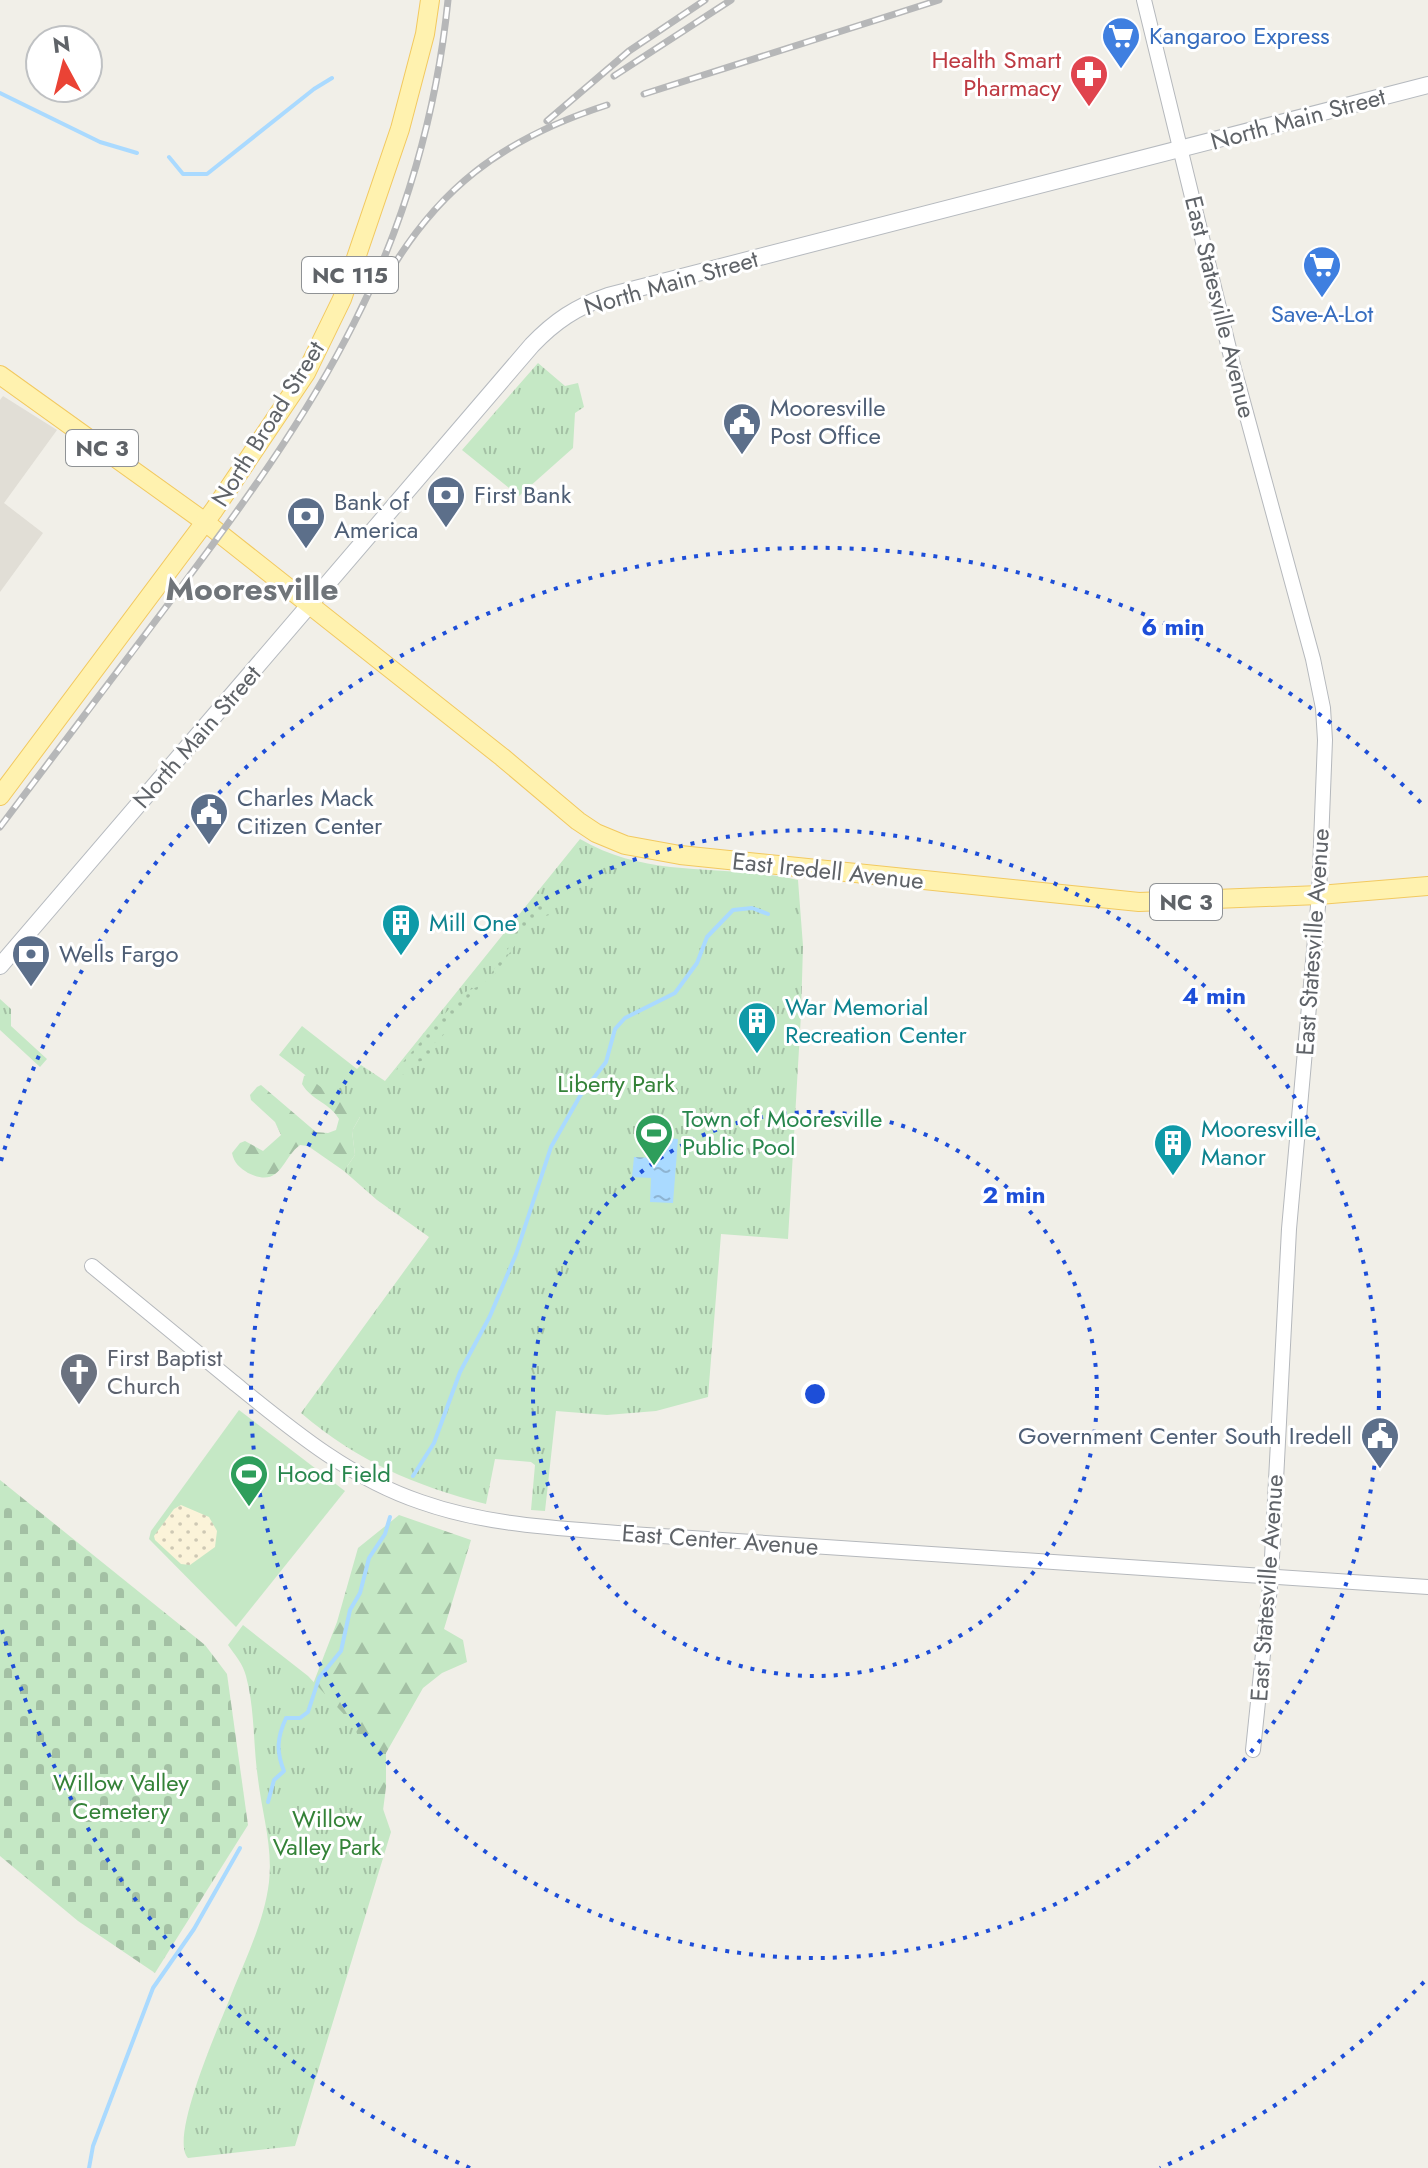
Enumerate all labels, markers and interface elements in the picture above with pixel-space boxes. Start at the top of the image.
supermarket icon: Kangaroo Express [1100,15,1142,70]
place label: Kangaroo Express [1149,18,1330,53]
north arrow [24,24,104,104]
text: N [51,27,72,61]
place label: Health Smart Pharmacy [931,42,1061,105]
pharmacy icon: Health Smart Pharmacy [1068,53,1110,108]
street label: North Main Street [1207,78,1389,159]
street label: East Statesville Avenue [1176,192,1265,422]
street label: North Main Street [580,241,762,324]
supermarket icon: Save-A-Lot [1301,244,1343,299]
road number: NC 115 [302,257,398,293]
place label: Save-A-Lot [1271,296,1374,331]
street label: North Broad Street [203,334,333,513]
place label: Mooresville Post Office [770,390,886,453]
public building icon: Mooresville Post Office [721,401,763,456]
road number: NC 3 [66,430,138,466]
bank icon: First Bank [425,474,467,529]
place label: First Bank [474,477,572,512]
place label: Bank of America [334,484,418,547]
bank icon: Bank of America [285,495,327,550]
district label: Mooresville [165,566,339,612]
text: 6 min [1141,609,1205,644]
street label: North Main Street [124,657,269,816]
place label: Charles Mack Citizen Center [237,780,383,843]
public building icon: Charles Mack Citizen Center [188,791,230,846]
street label: East Statesville Avenue [1287,827,1338,1057]
street label: East Iredell Avenue [730,843,926,898]
road number: NC 3 [1150,884,1222,920]
building icon: Mill One [380,902,422,957]
place label: Mill One [429,905,517,940]
bank icon: Wells Fargo [10,933,52,988]
place label: Wells Fargo [59,936,179,971]
text: 4 min [1182,978,1246,1013]
place label: War Memorial Recreation Center [785,989,967,1052]
building icon: War Memorial Recreation Center [736,1000,778,1055]
park label: Liberty Park [557,1066,675,1101]
place label: Town of Mooresville Public Pool [682,1101,882,1164]
place label: Mooresville Manor [1201,1111,1317,1174]
sports icon: Town of Mooresville Public Pool [633,1112,675,1167]
building icon: Mooresville Manor [1152,1122,1194,1177]
text: 2 min [982,1177,1046,1212]
place label: First Baptist Church [107,1340,222,1403]
church icon: First Baptist Church [58,1351,100,1406]
centre of rings [801,1380,829,1408]
public building icon: Government Center South Iredell [1359,1415,1401,1470]
place label: Government Center South Iredell [1018,1418,1352,1453]
sports icon: Hood Field [228,1453,270,1508]
place label: Hood Field [277,1456,391,1491]
street label: East Statesville Avenue [1241,1473,1292,1703]
street label: East Center Avenue [621,1515,820,1564]
park label: Willow Valley Cemetery [53,1765,189,1828]
park label: Willow Valley Park [273,1801,382,1864]

